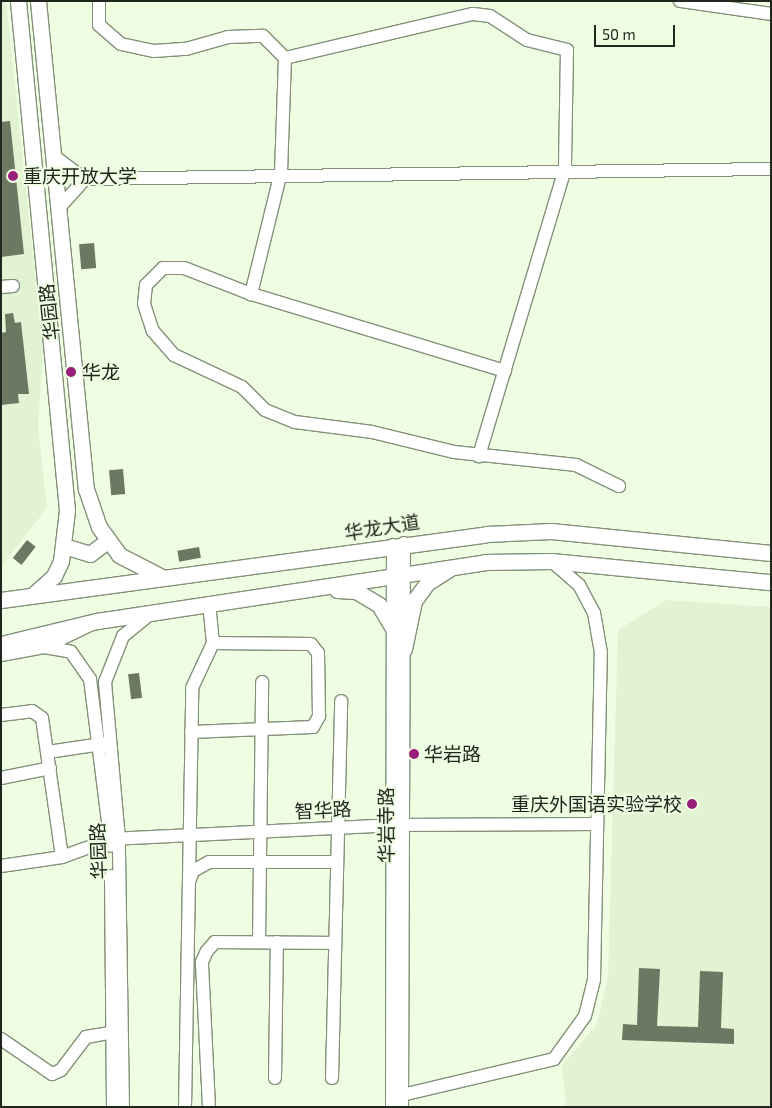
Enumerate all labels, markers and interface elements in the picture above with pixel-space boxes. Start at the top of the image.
scale bar [597,15,678,47]
text: 50 m [602,25,636,43]
place label: 重庆开放大学 [23,165,137,187]
marker: 重庆开放大学 [7,170,19,182]
street label: 华园路 [35,282,63,342]
place label: 华龙 [82,361,120,383]
marker: 华龙 [64,365,78,379]
street label: 华龙大道 [343,510,421,544]
place label: 华岩路 [424,743,481,765]
marker: 华岩路 [408,748,420,760]
street label: 华岩寺路 [375,787,397,863]
place label: 重庆外国语实验学校 [511,793,682,815]
street label: 智华路 [294,797,352,823]
marker: 重庆外国语实验学校 [686,798,698,810]
street label: 华园路 [86,822,110,880]

